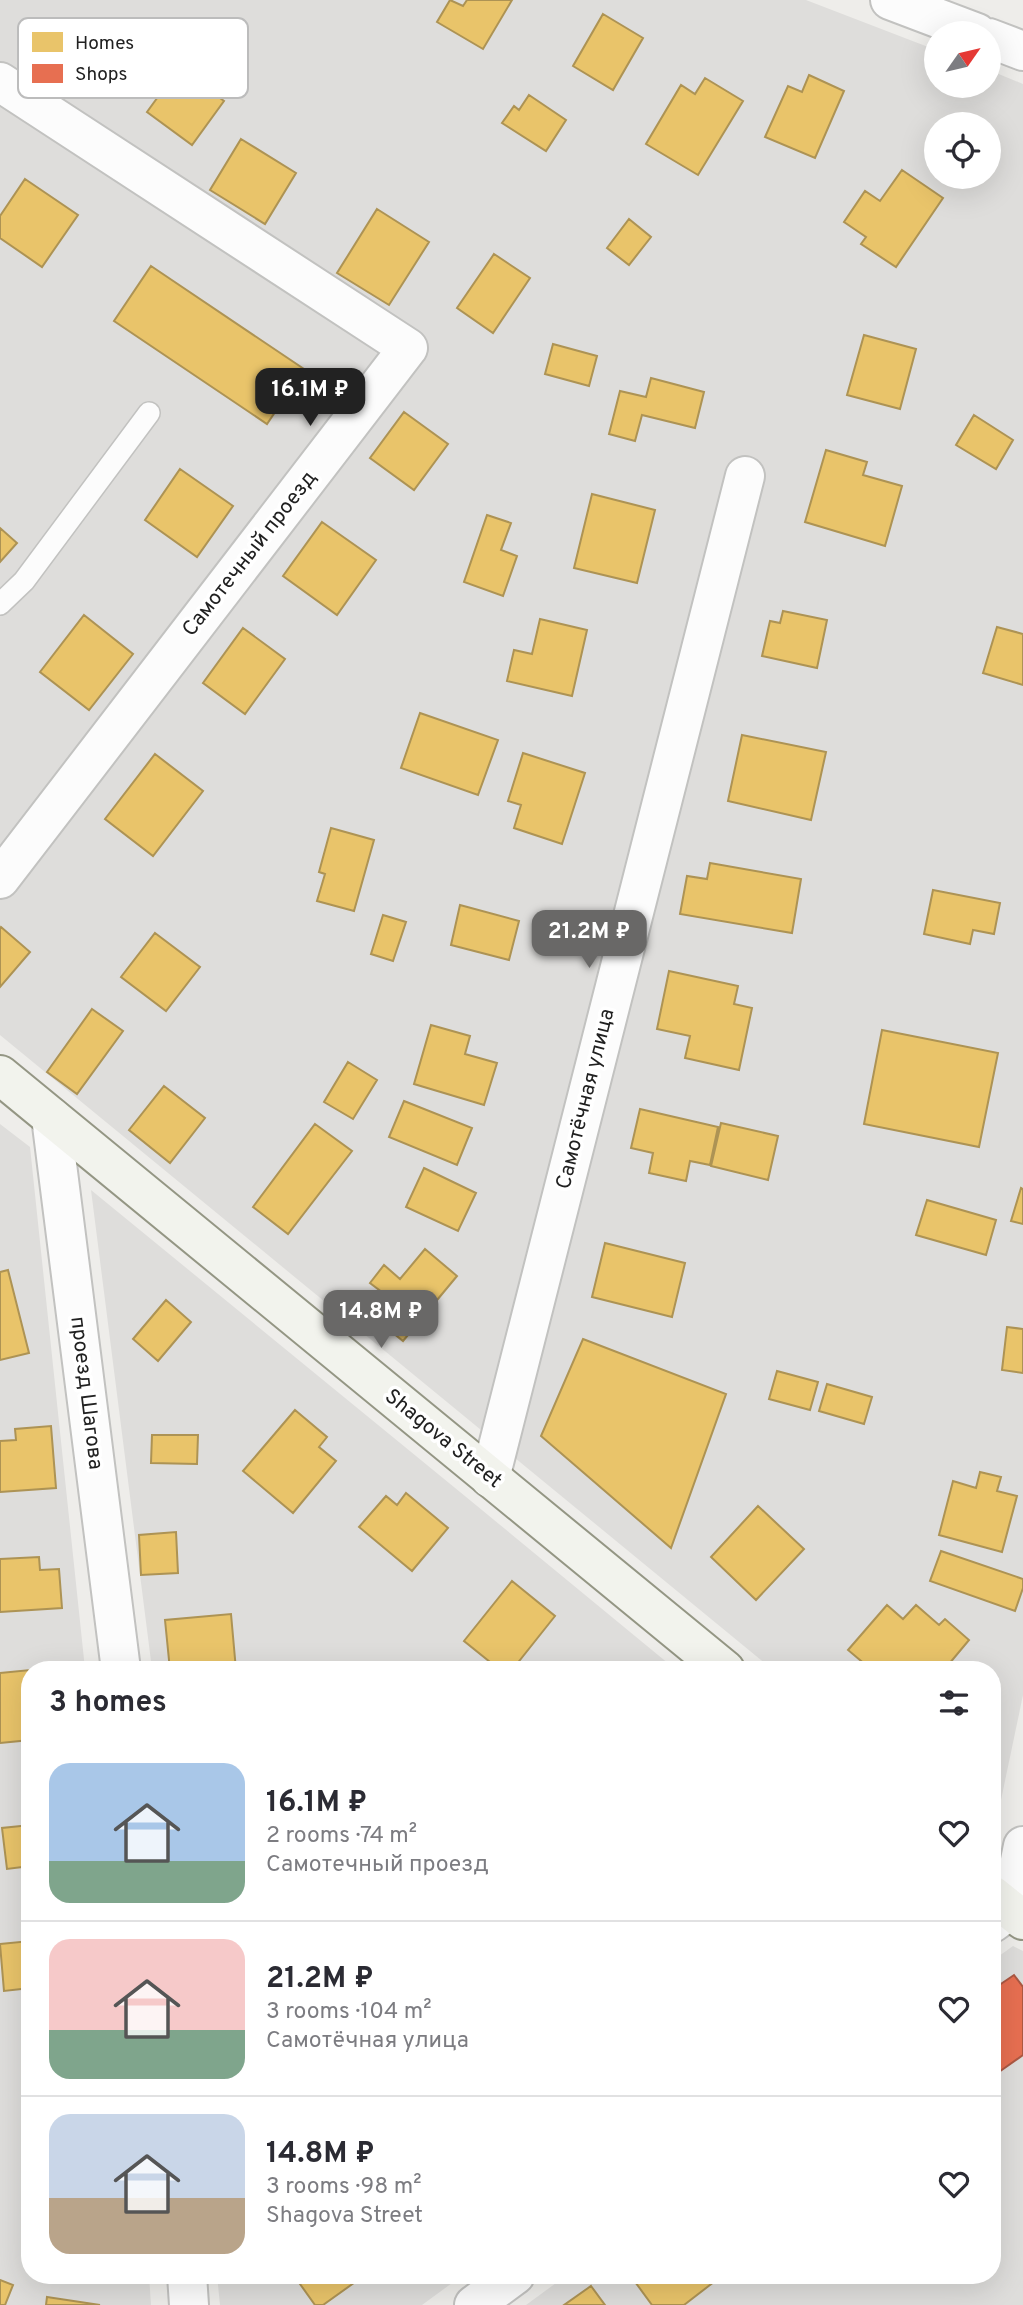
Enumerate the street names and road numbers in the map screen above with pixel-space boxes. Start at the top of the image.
street label: Самотечный проезд [177,465,323,642]
street label: Самотёчная улица [551,1006,621,1192]
street label: проезд Шагова [63,1315,109,1471]
street label: Shagova Street [379,1383,507,1495]

